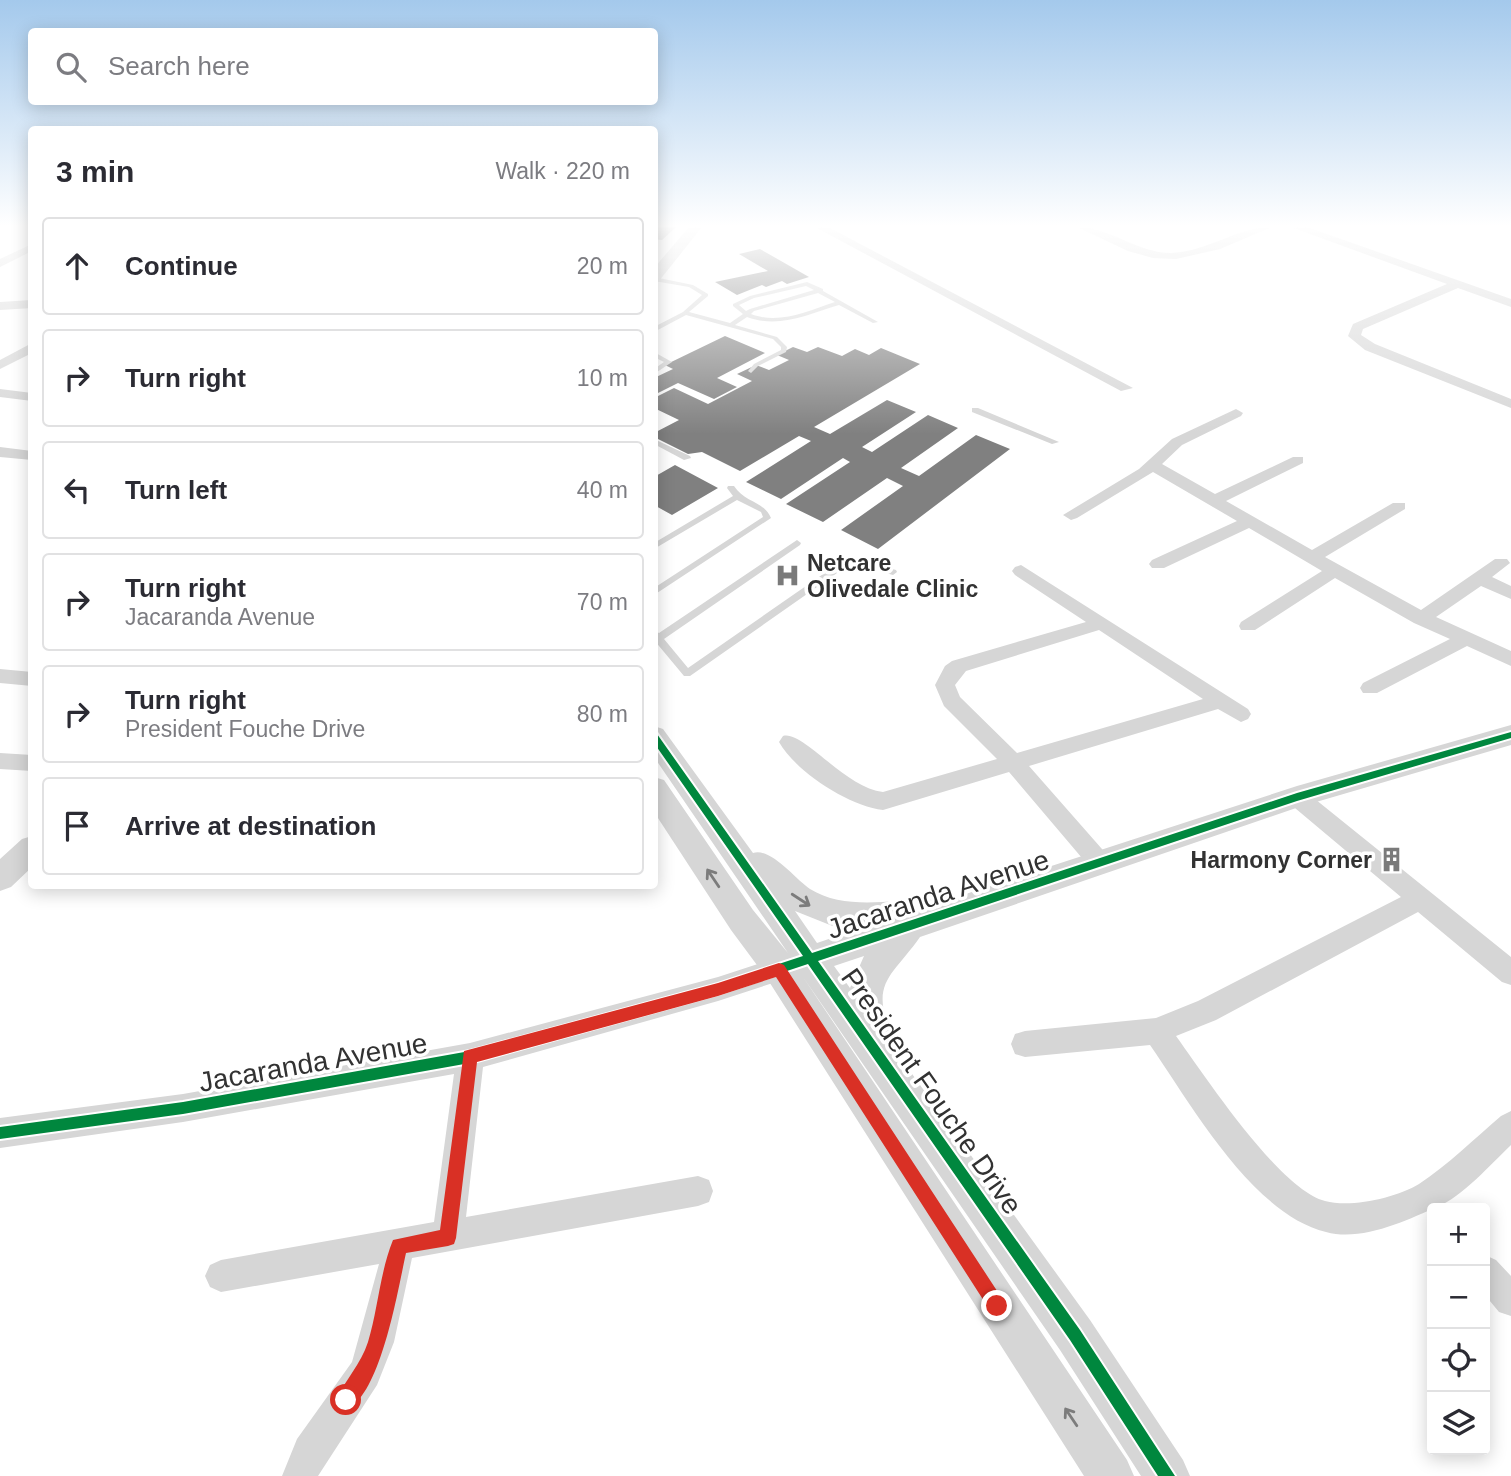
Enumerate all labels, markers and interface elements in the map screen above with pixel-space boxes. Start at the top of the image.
search box [28,28,658,105]
icon: search [52,48,90,86]
text: Search here [108,51,250,81]
text: 3 min [56,155,134,188]
text: Walk · 220 m [495,158,630,184]
icon: ahead [58,247,96,285]
text: Continue [125,251,238,281]
text: 20 m [577,253,628,279]
icon: right [58,359,96,397]
text: Turn right [125,363,246,393]
text: 10 m [577,365,628,391]
icon: left [58,471,96,509]
text: Turn left [125,475,227,505]
text: 40 m [577,477,628,503]
place label: Netcare Olivedale Clinic [807,550,978,602]
hospital icon: Netcare Olivedale Clinic [773,562,801,590]
text: Turn right [125,573,246,603]
icon: right [58,583,96,621]
text: 70 m [577,589,628,615]
text: Jacaranda Avenue [125,604,315,630]
text: Turn right [125,685,246,715]
icon: right [58,695,96,733]
text: 80 m [577,701,628,727]
text: President Fouche Drive [125,716,365,742]
icon: arrive [58,807,96,845]
text: Arrive at destination [125,811,376,841]
street label: Jacaranda Avenue [823,844,1053,945]
building icon: Harmony Corner [1378,846,1406,874]
place label: Harmony Corner [1191,847,1372,873]
one-way arrow [706,869,720,888]
one-way arrow [791,893,810,908]
street label: President Fouche Drive [835,963,1028,1220]
street label: Jacaranda Avenue [196,1027,430,1098]
map controls [1427,1203,1490,1455]
button: + [1427,1203,1490,1266]
button: − [1427,1266,1490,1329]
route end [981,1290,1012,1321]
button: locate [1427,1329,1490,1392]
route start [330,1384,361,1415]
button: layers [1427,1392,1490,1455]
one-way arrow [1064,1408,1079,1427]

